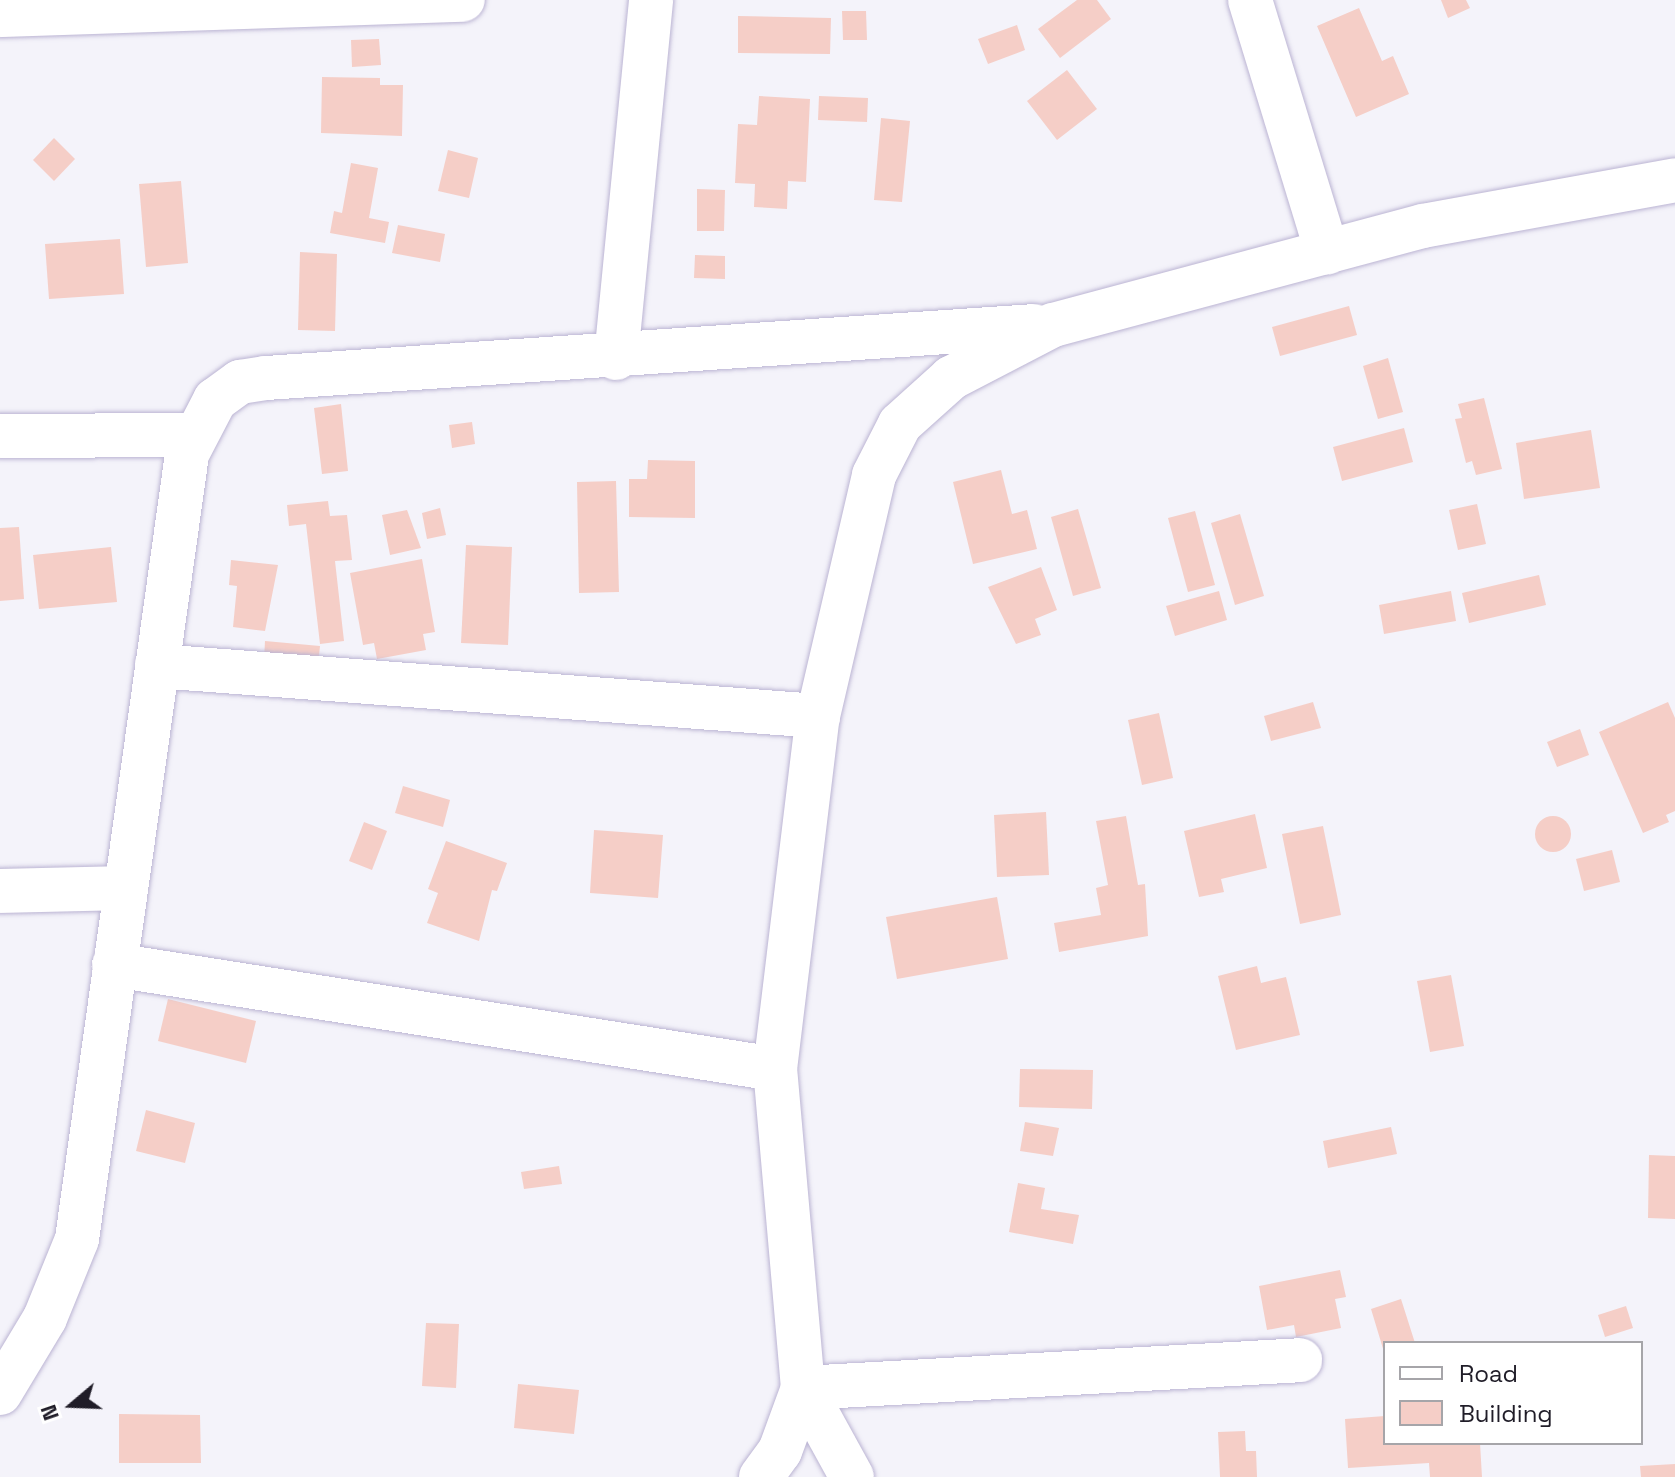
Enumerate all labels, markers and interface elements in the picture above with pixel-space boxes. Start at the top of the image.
legend [1383,1341,1643,1445]
text: Road [1459,1358,1518,1389]
north arrow [32,1365,112,1445]
text: Building [1459,1398,1553,1429]
text: N [34,1401,65,1424]

